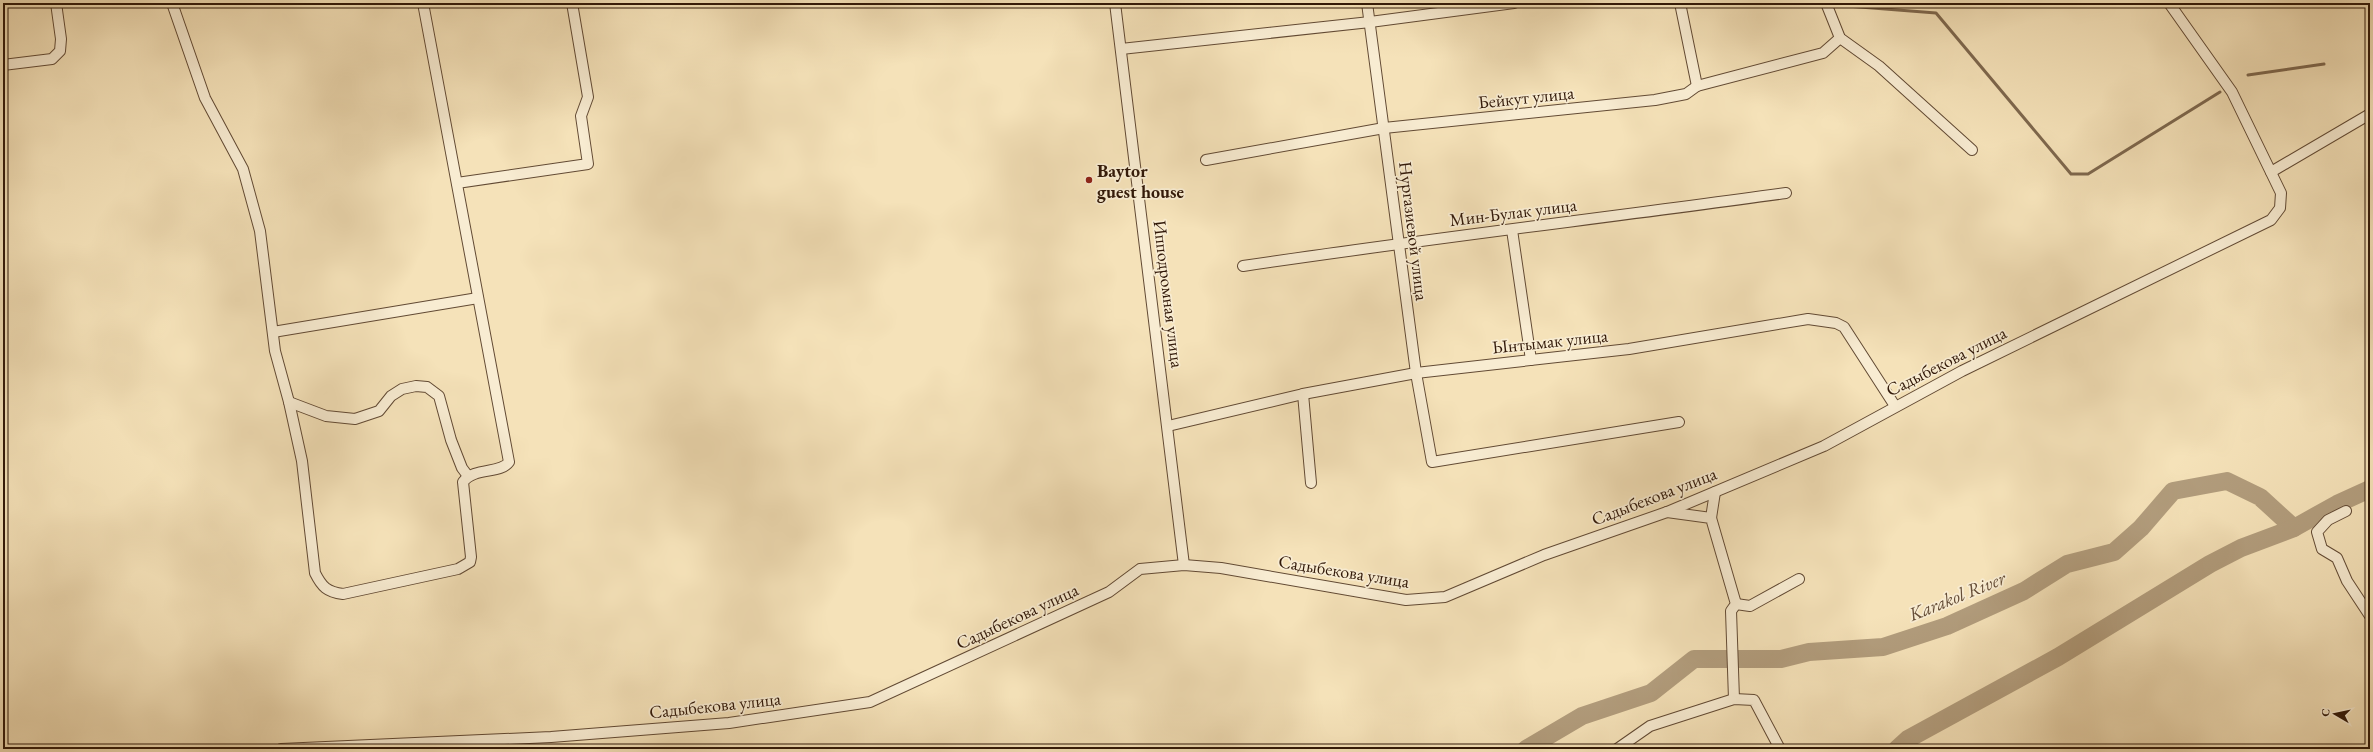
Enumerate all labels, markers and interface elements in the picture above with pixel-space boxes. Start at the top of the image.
street label: Бейкут улица [1477,80,1576,113]
place label: Baytor guest house [1097,159,1184,203]
street label: Нургазиевой улица [1394,160,1434,303]
marker: Baytor guest house [1084,175,1094,185]
street label: Мин-Булак улица [1448,193,1579,231]
street label: Ипподромная улица [1149,219,1190,370]
street label: Садыбекова улица [1882,320,2011,401]
street label: Ынтымак улица [1491,323,1610,359]
street label: Садыбекова улица [1588,461,1721,530]
street label: Садыбекова улица [1277,549,1412,593]
water label: Karakol River [1904,565,2010,627]
street label: Садыбекова улица [952,577,1083,654]
street label: Садыбекова улица [648,687,783,723]
north arrow [2315,694,2355,734]
text: С [2318,707,2333,717]

